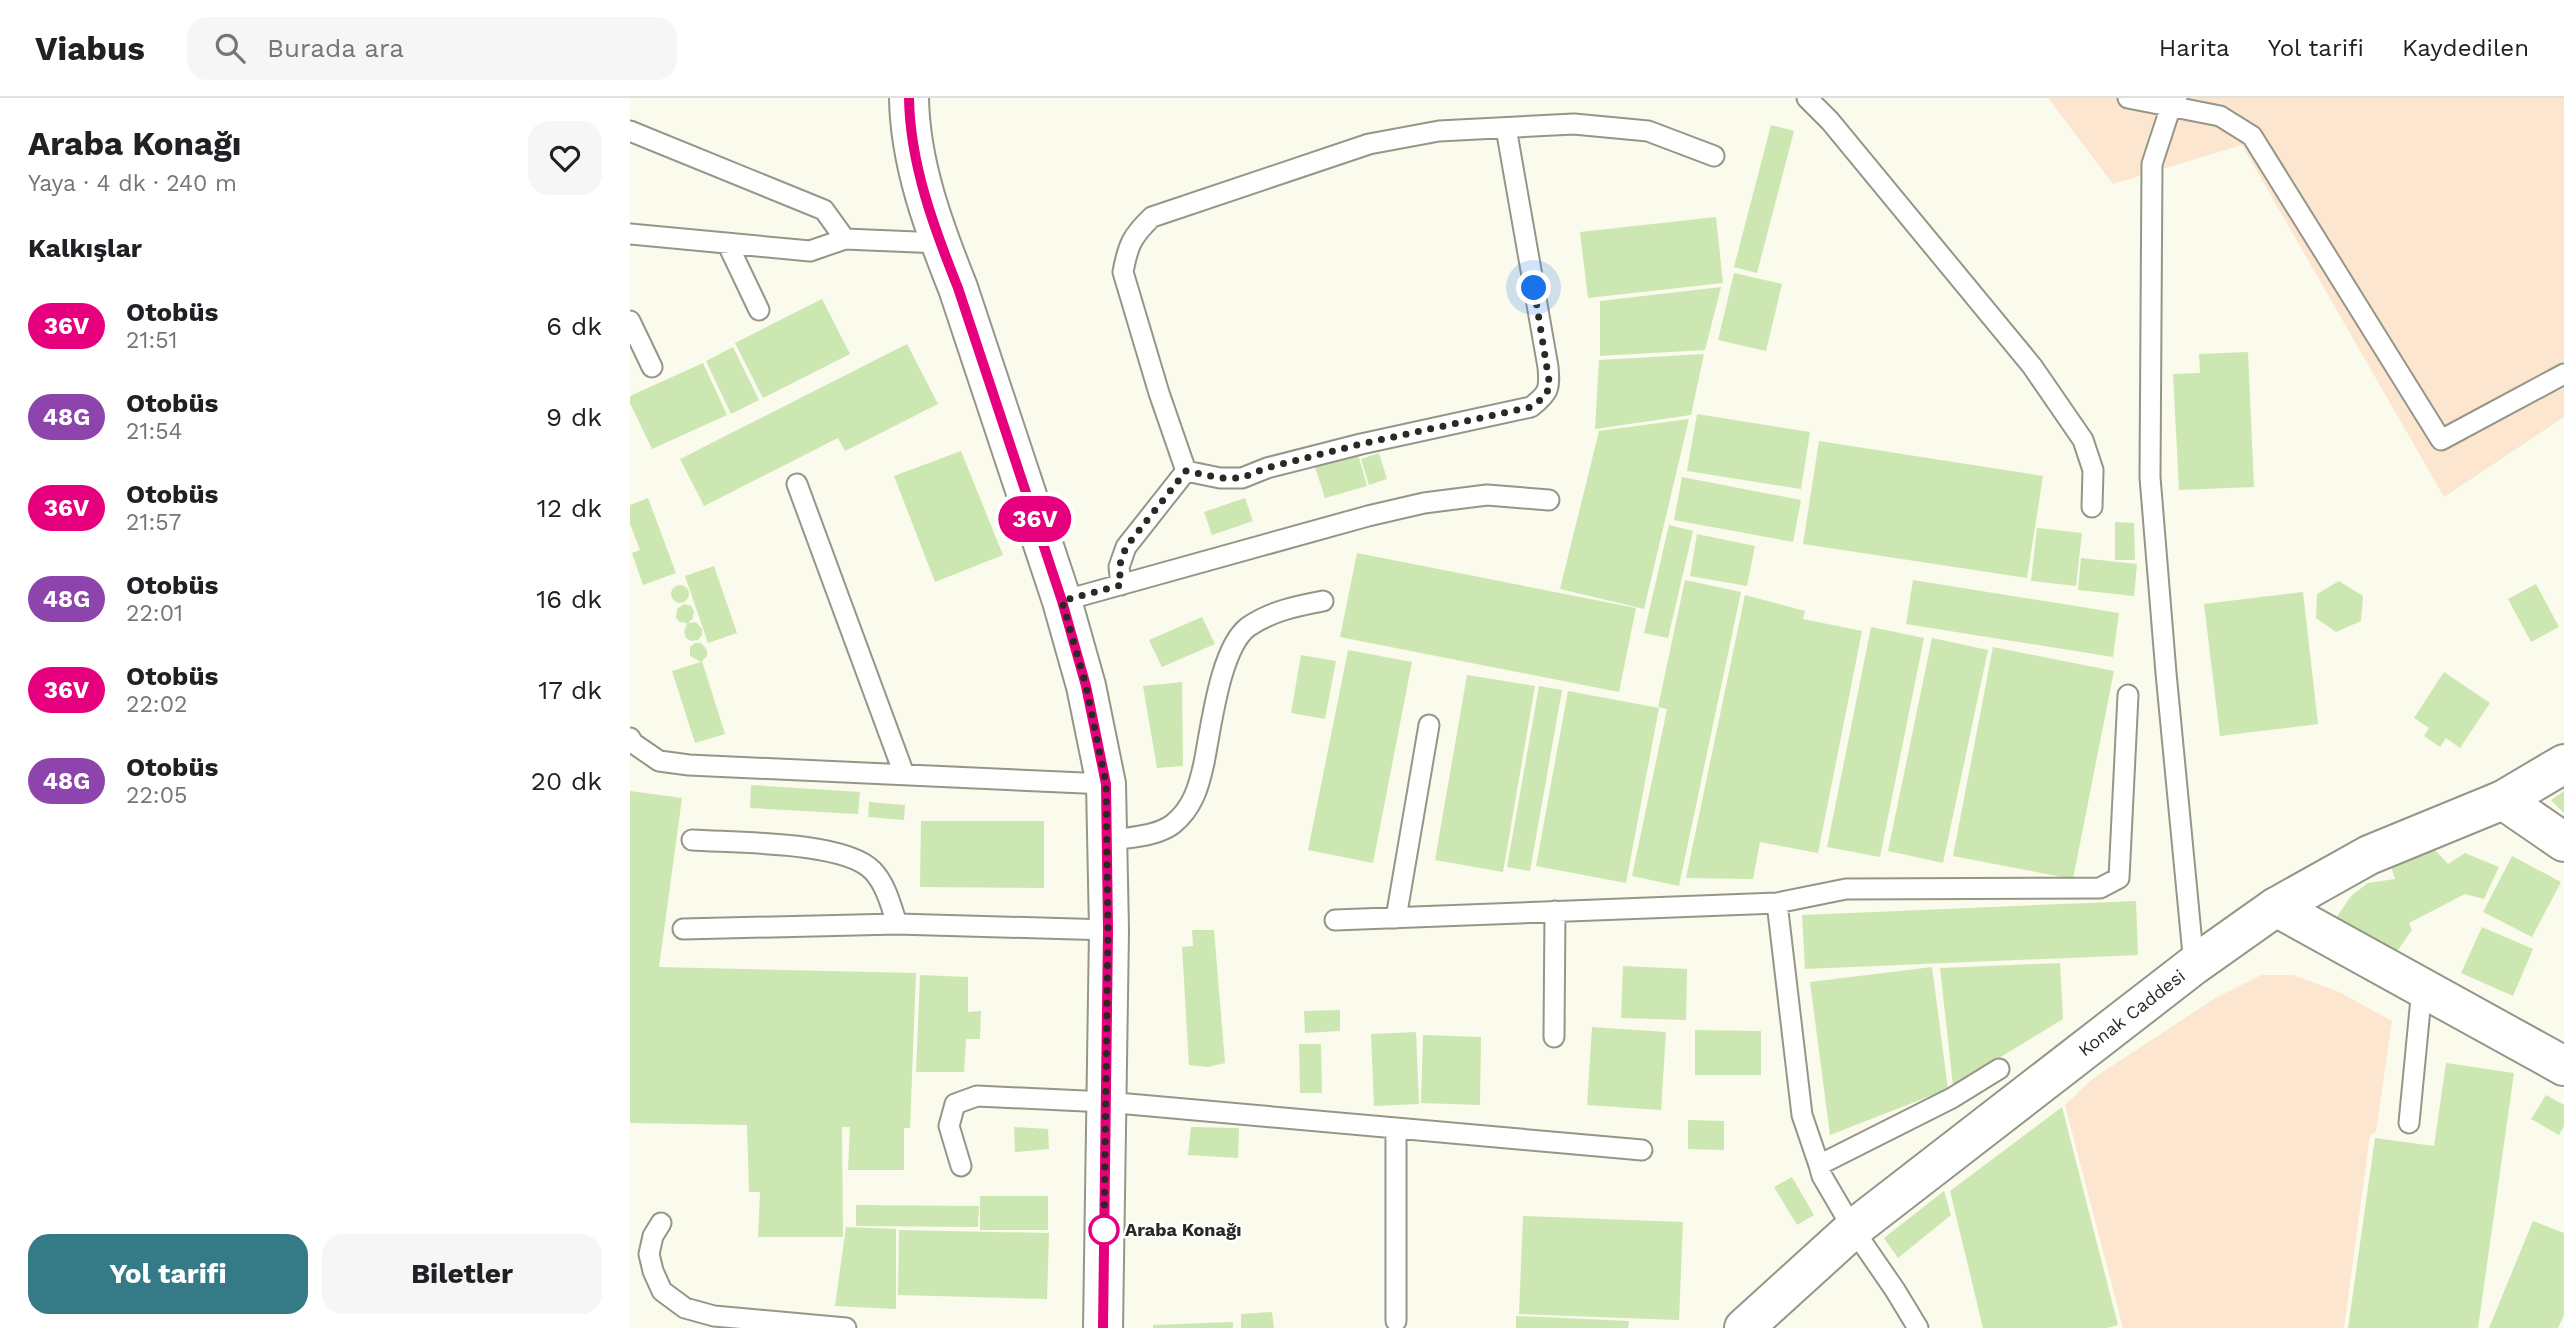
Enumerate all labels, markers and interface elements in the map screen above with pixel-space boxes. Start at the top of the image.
search box [187,17,677,80]
text: Viabus [35,29,145,68]
icon: search [211,29,249,67]
text: Burada ara [267,33,404,63]
text: Harita [2159,34,2230,62]
text: Yol tarifi [2268,34,2364,62]
text: Kaydedilen [2402,34,2529,62]
button: heart [528,121,602,195]
text: Araba Konağı [28,124,241,163]
text: Yaya · 4 dk · 240 m [28,170,237,197]
text: Kalkışlar [28,233,142,263]
your location [1516,270,1551,305]
text: Otobüs [126,297,218,327]
text: 6 dk [546,311,602,341]
text: 36V [44,312,89,340]
text: 21:51 [126,327,178,354]
text: Otobüs [126,388,218,418]
text: 9 dk [546,402,602,432]
text: 48G [43,403,90,431]
text: 21:54 [126,418,183,445]
text: Otobüs [126,479,218,509]
text: 12 dk [537,493,602,523]
text: 36V [44,494,89,522]
line badge: 36V [995,496,1075,542]
text: 36V [1012,505,1058,533]
text: 21:57 [126,509,181,536]
text: Otobüs [126,570,218,600]
text: 16 dk [536,584,602,614]
text: 48G [43,585,90,613]
text: 22:01 [126,600,183,627]
text: Otobüs [126,661,218,691]
text: 17 dk [538,675,602,705]
text: 36V [44,676,89,704]
text: 22:02 [126,691,187,718]
text: Otobüs [126,752,218,782]
text: 20 dk [531,766,602,796]
text: 48G [43,767,90,795]
text: 22:05 [126,782,187,809]
street label: Konak Caddesi [2074,965,2189,1060]
marker: Araba Konağı [1089,1215,1119,1245]
place label: Araba Konağı [1125,1219,1241,1240]
button: Yol tarifi [28,1234,308,1314]
button: Biletler [322,1234,602,1314]

